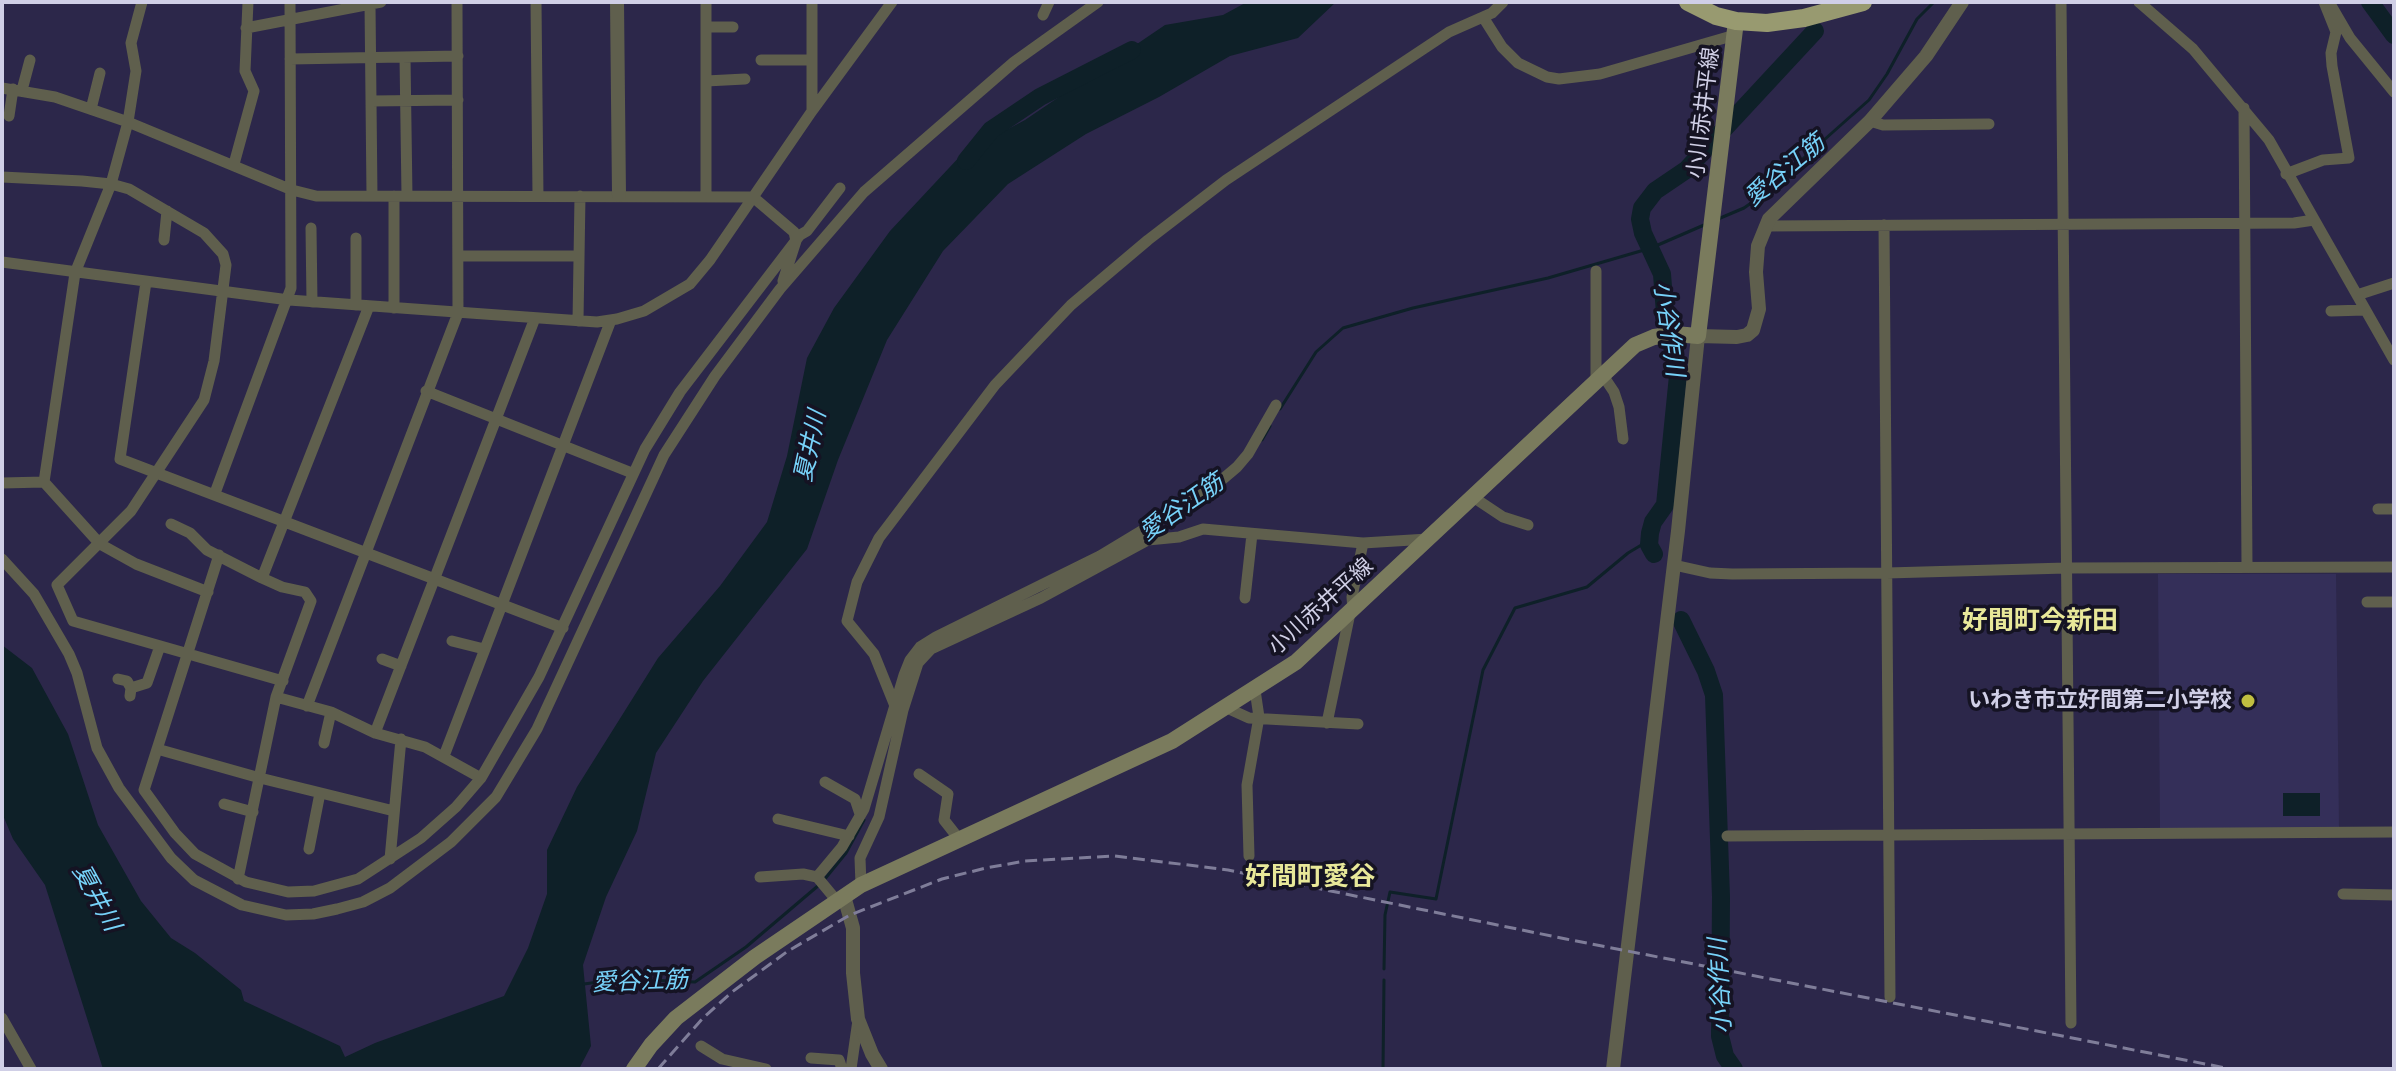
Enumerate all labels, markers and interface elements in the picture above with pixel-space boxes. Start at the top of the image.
street label: 小川赤井平線 [1683,46,1725,180]
water label: 愛谷江筋 [1739,129,1831,213]
water label: 小谷作川 [1647,279,1689,379]
water label: 夏井川 [789,408,833,484]
water label: 愛谷江筋 [1134,469,1230,547]
street label: 小川赤井平線 [1263,553,1379,661]
district label: 好間町今新田 [1962,606,2118,638]
place label: いわき市立好間第二小学校 [1968,688,2232,714]
marker: いわき市立好間第二小学校 [2239,692,2257,710]
water label: 夏井川 [66,860,126,936]
district label: 好間町愛谷 [1245,862,1375,894]
water label: 小谷作川 [1704,937,1738,1035]
water label: 愛谷江筋 [592,966,688,998]

